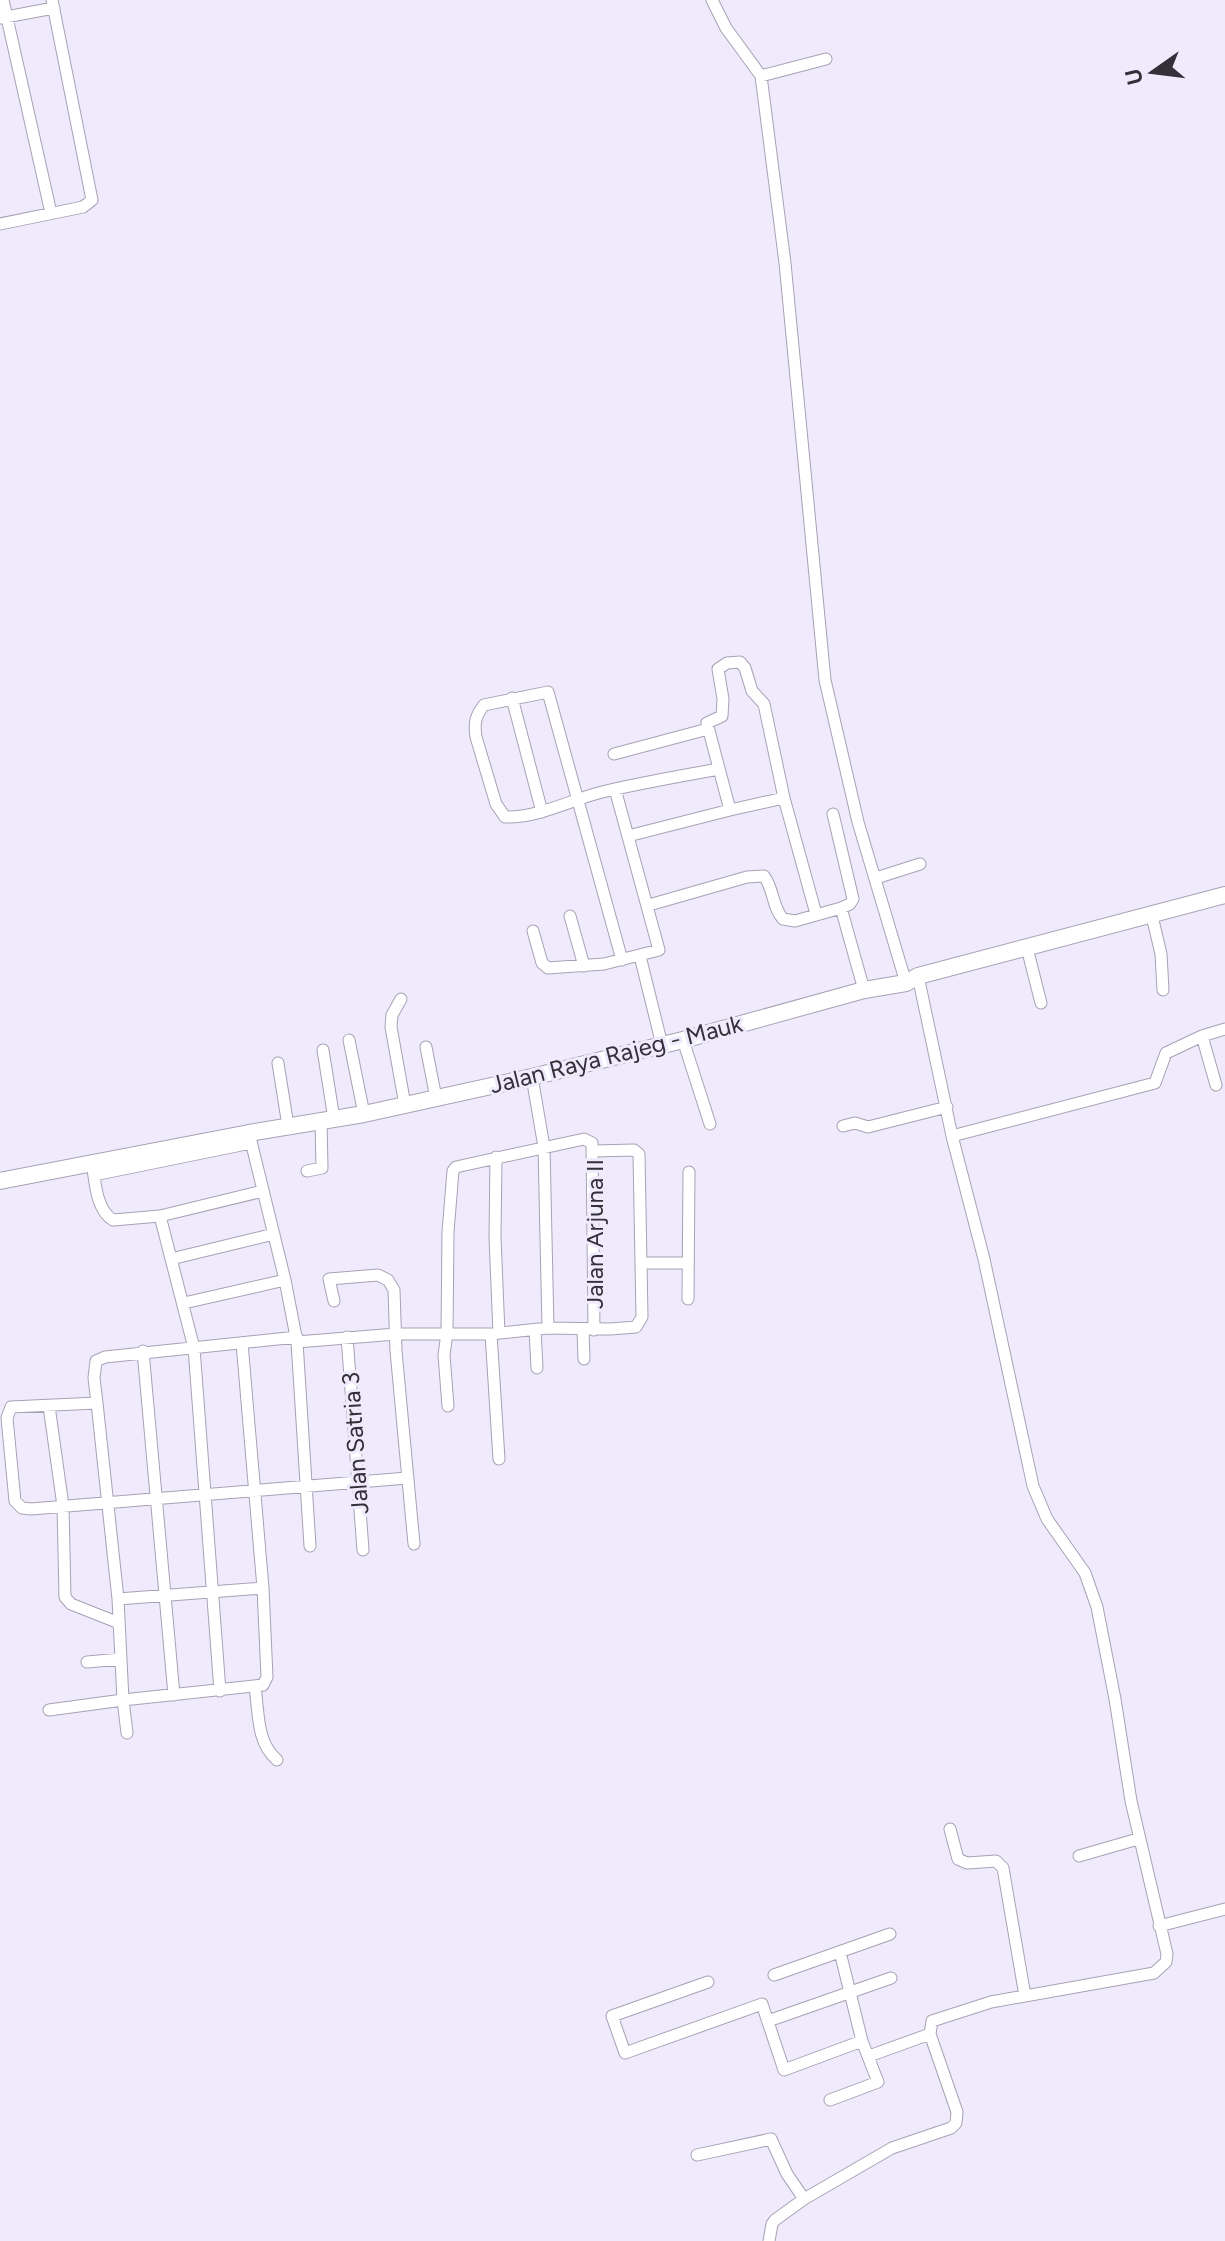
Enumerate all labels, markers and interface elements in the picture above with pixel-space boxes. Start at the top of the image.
north arrow [1113,32,1193,112]
text: U [1119,66,1149,88]
street label: Jalan Raya Rajeg - Mauk [487,1008,746,1099]
street label: Jalan Arjuna II [580,1159,609,1309]
street label: Jalan Satria 3 [336,1371,374,1515]

